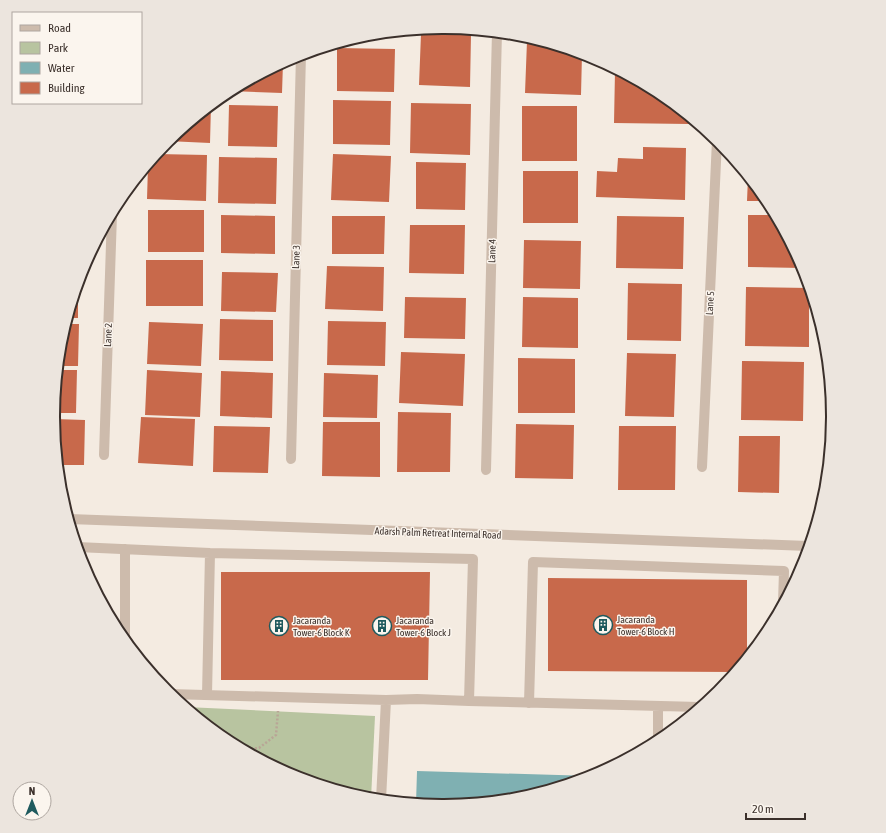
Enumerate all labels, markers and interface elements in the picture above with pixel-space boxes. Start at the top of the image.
legend [12,12,142,104]
text: Road [48,21,71,35]
text: Park [48,41,69,55]
text: Water [48,61,75,75]
text: Building [48,81,86,95]
street label: Lane 4 [486,239,498,263]
street label: Lane 3 [290,245,302,269]
street label: Lane 5 [704,290,716,315]
street label: Lane 2 [102,323,114,347]
street label: Adarsh Palm Retreat Internal Road [375,525,502,541]
building icon: Jacaranda Tower-6 Block H [592,614,614,636]
place label: Jacaranda Tower-6 Block H [617,614,675,637]
building icon: Jacaranda Tower-6 Block K [268,615,290,637]
place label: Jacaranda Tower-6 Block K [293,615,350,638]
building icon: Jacaranda Tower-6 Block J [371,615,393,637]
place label: Jacaranda Tower-6 Block J [396,615,451,638]
north arrow [12,781,52,821]
text: N [29,785,35,797]
scale bar [746,795,805,821]
text: 20 m [752,802,774,816]

